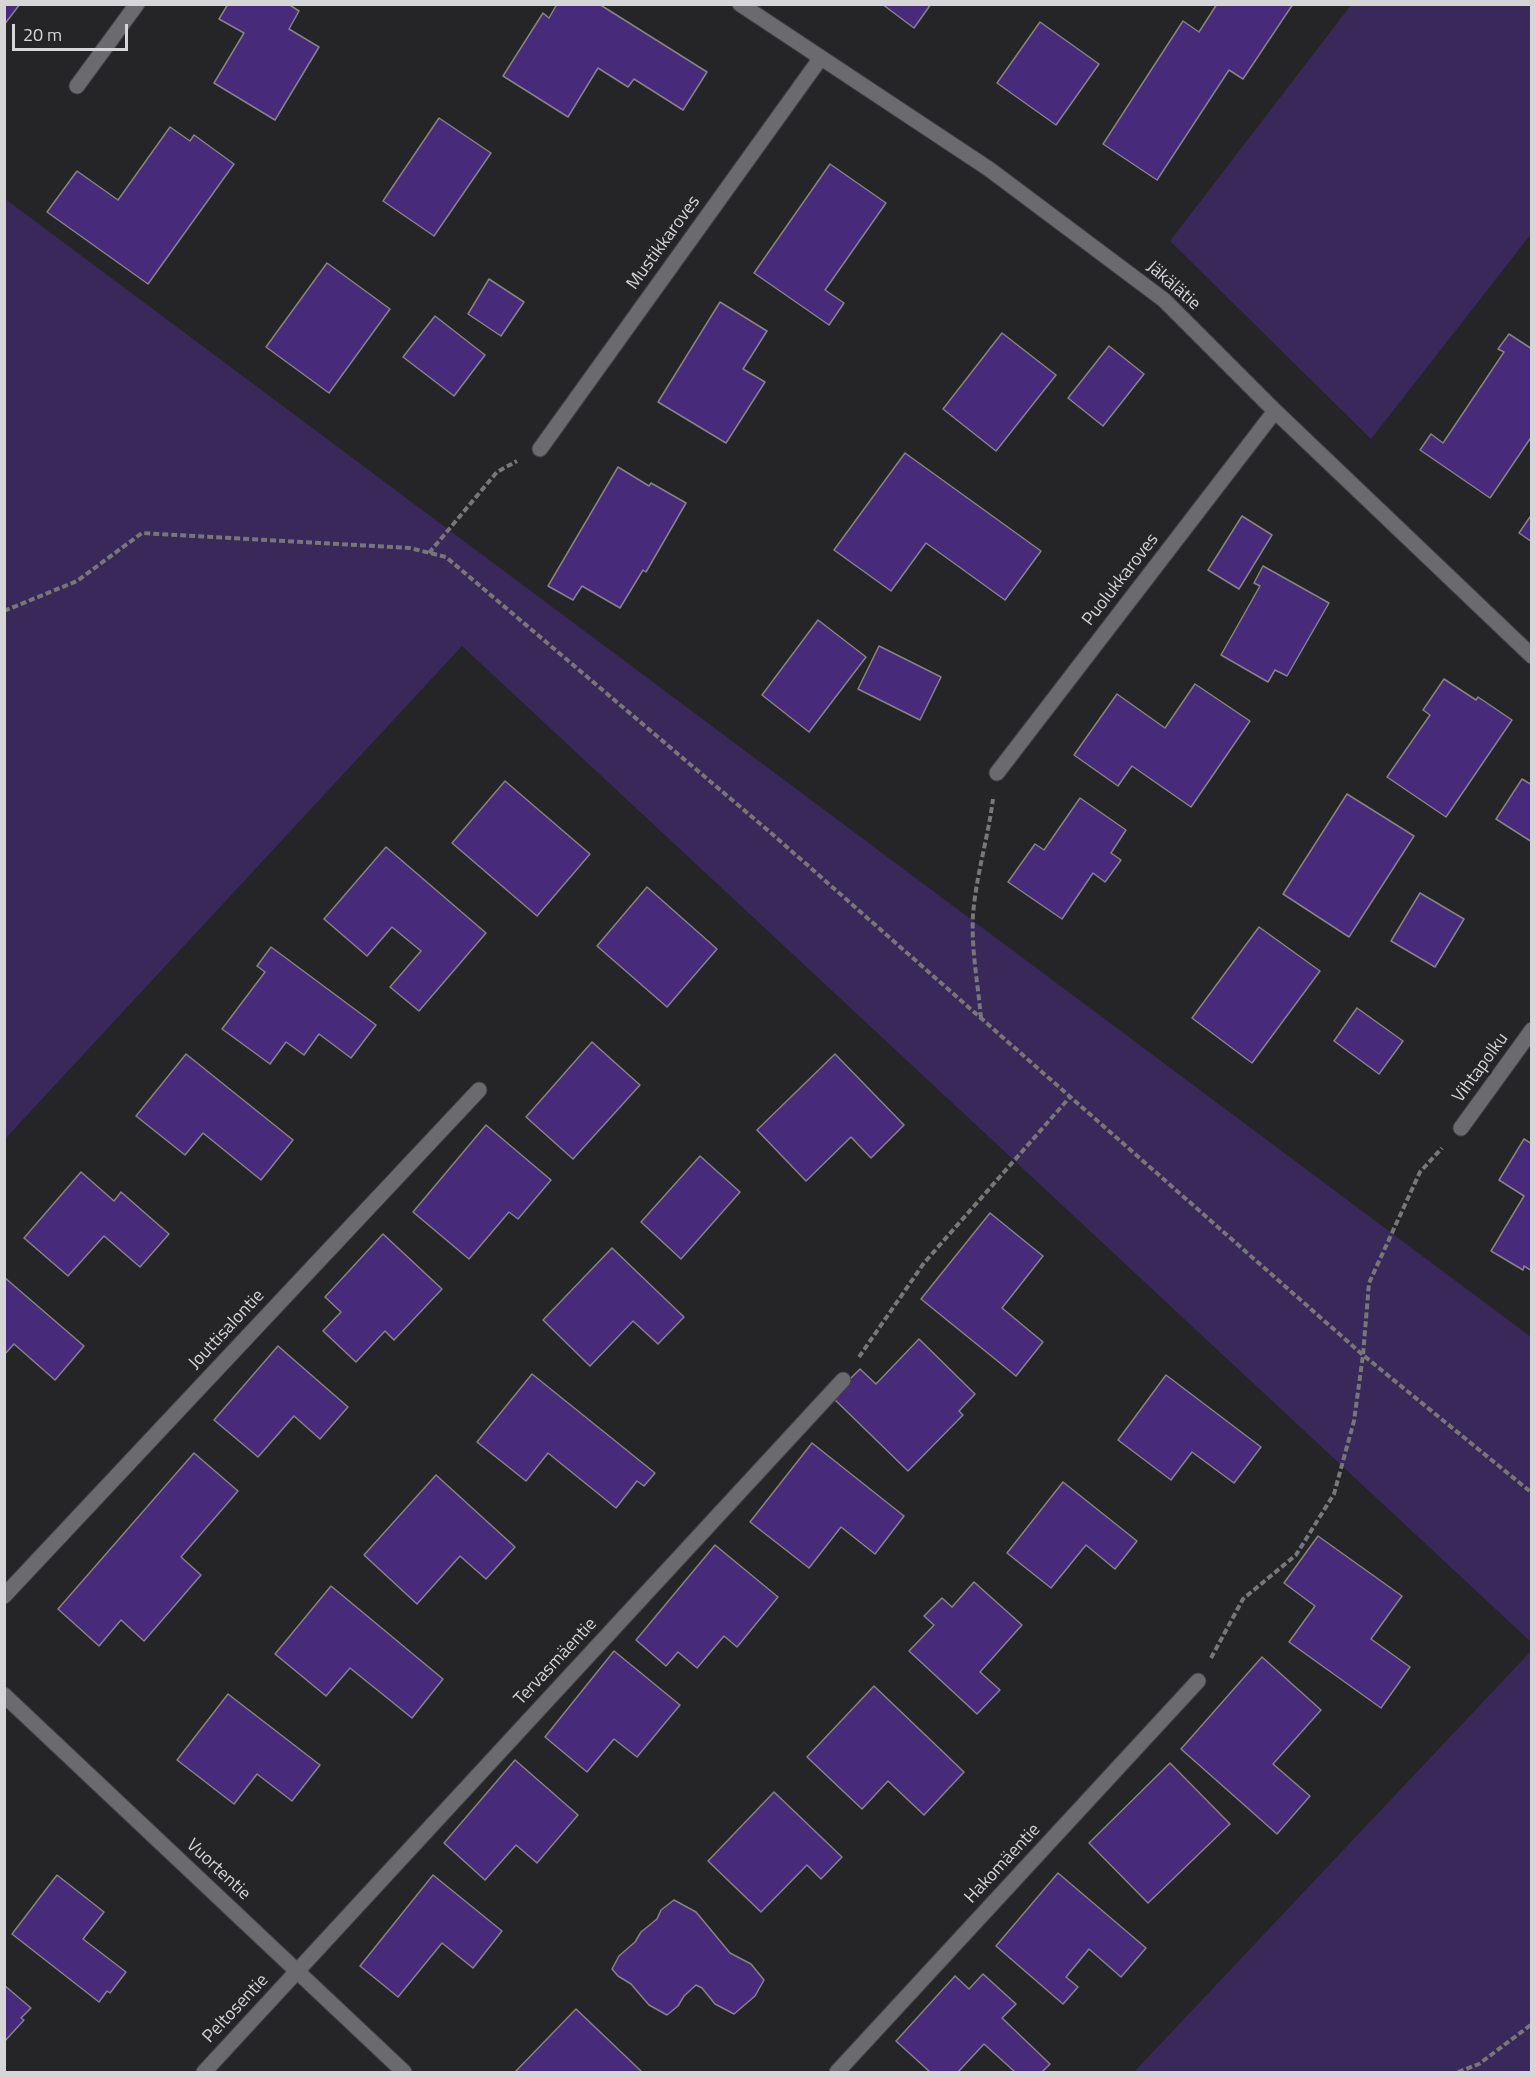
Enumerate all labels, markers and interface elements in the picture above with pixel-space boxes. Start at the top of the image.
scale bar [15,12,130,50]
text: 20 m [23,21,62,48]
street label: Mustikkaroves [623,192,705,294]
street label: Jäkälätie [1142,257,1204,315]
street label: Puolukkaroves [1078,530,1164,630]
street label: Vihtapolku [1449,1029,1513,1107]
street label: Jouttisalontie [185,1286,269,1374]
street label: Tervasmäentie [510,1614,602,1710]
street label: Hakomäentie [961,1820,1045,1908]
street label: Vuortentie [181,1835,255,1905]
street label: Peltosentie [199,1970,273,2048]

